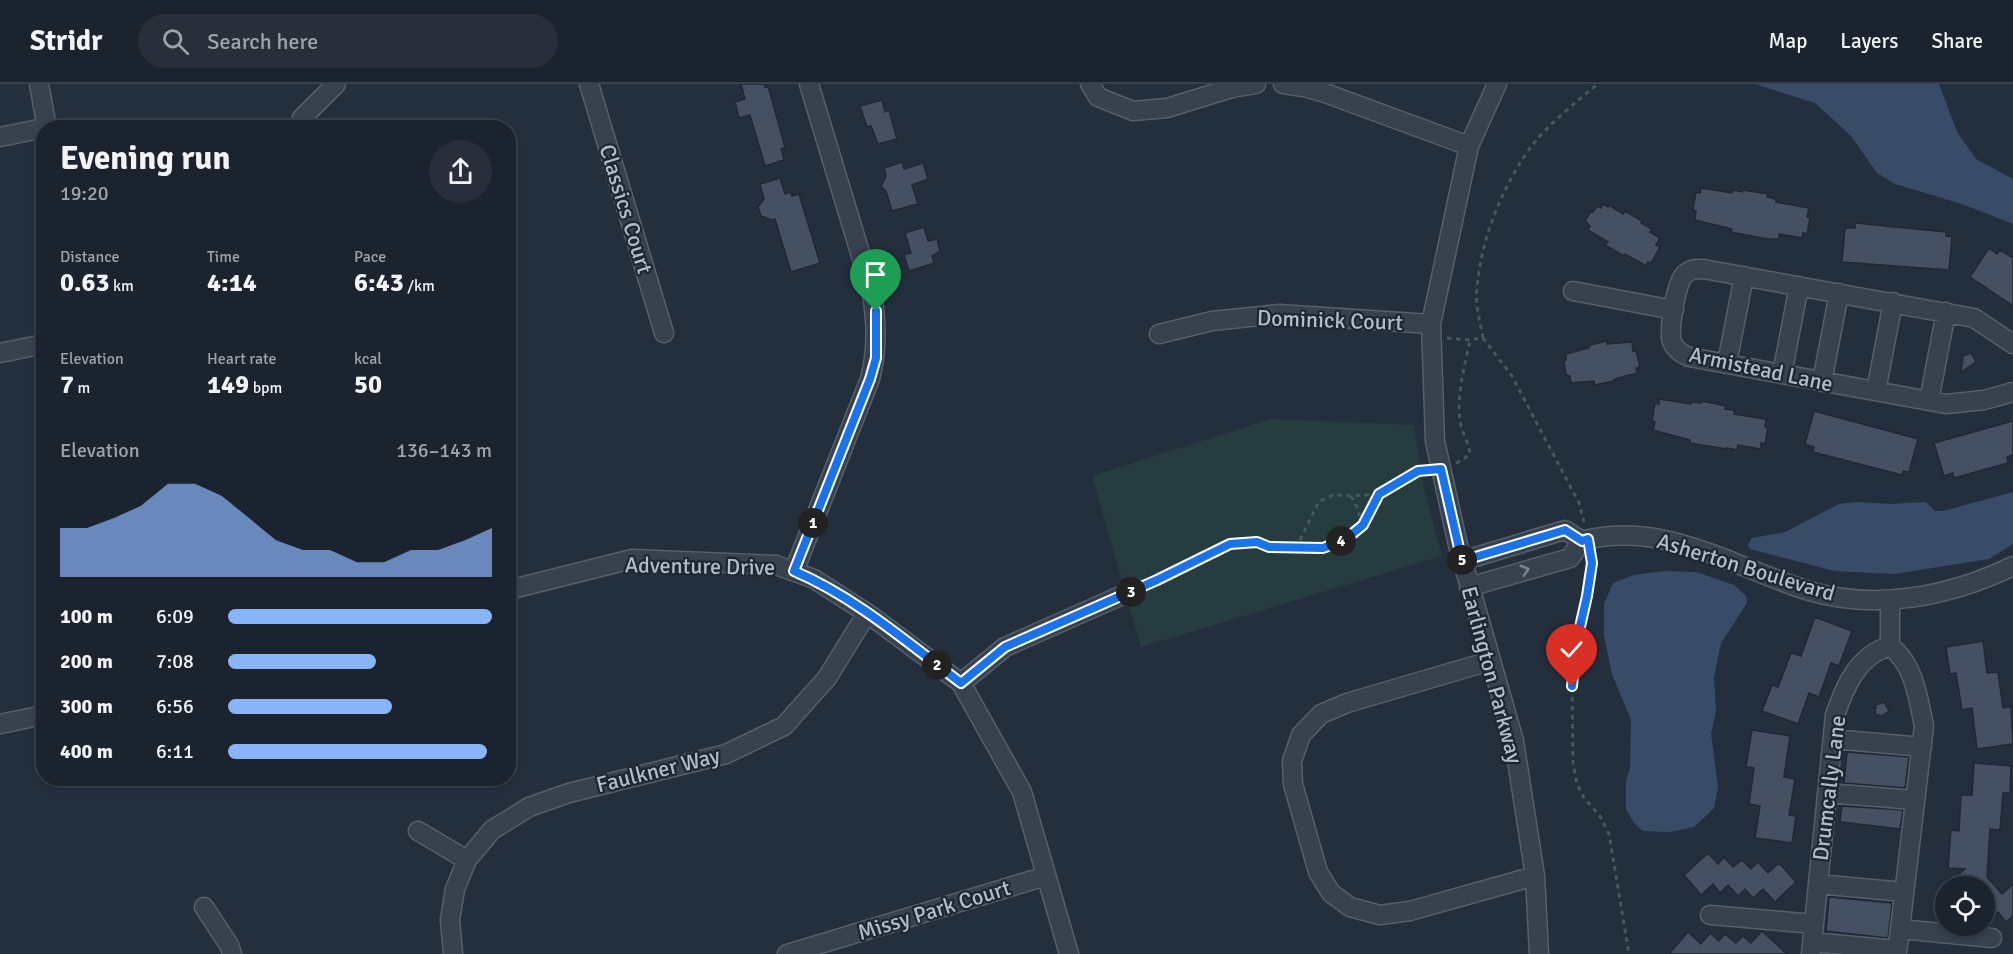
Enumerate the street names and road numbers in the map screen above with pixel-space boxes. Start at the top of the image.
street label: Classics Court [594,141,659,277]
street label: Dominick Court [1256,304,1404,336]
street label: Armistead Lane [1687,341,1835,397]
street label: Asherton Boulevard [1654,527,1838,607]
street label: Adventure Drive [625,551,775,581]
street label: Earlington Parkway [1455,583,1529,767]
street label: Drumcally Lane [1807,714,1851,862]
street label: Faulkner Way [593,741,723,798]
street label: Missy Park Court [854,874,1014,946]

